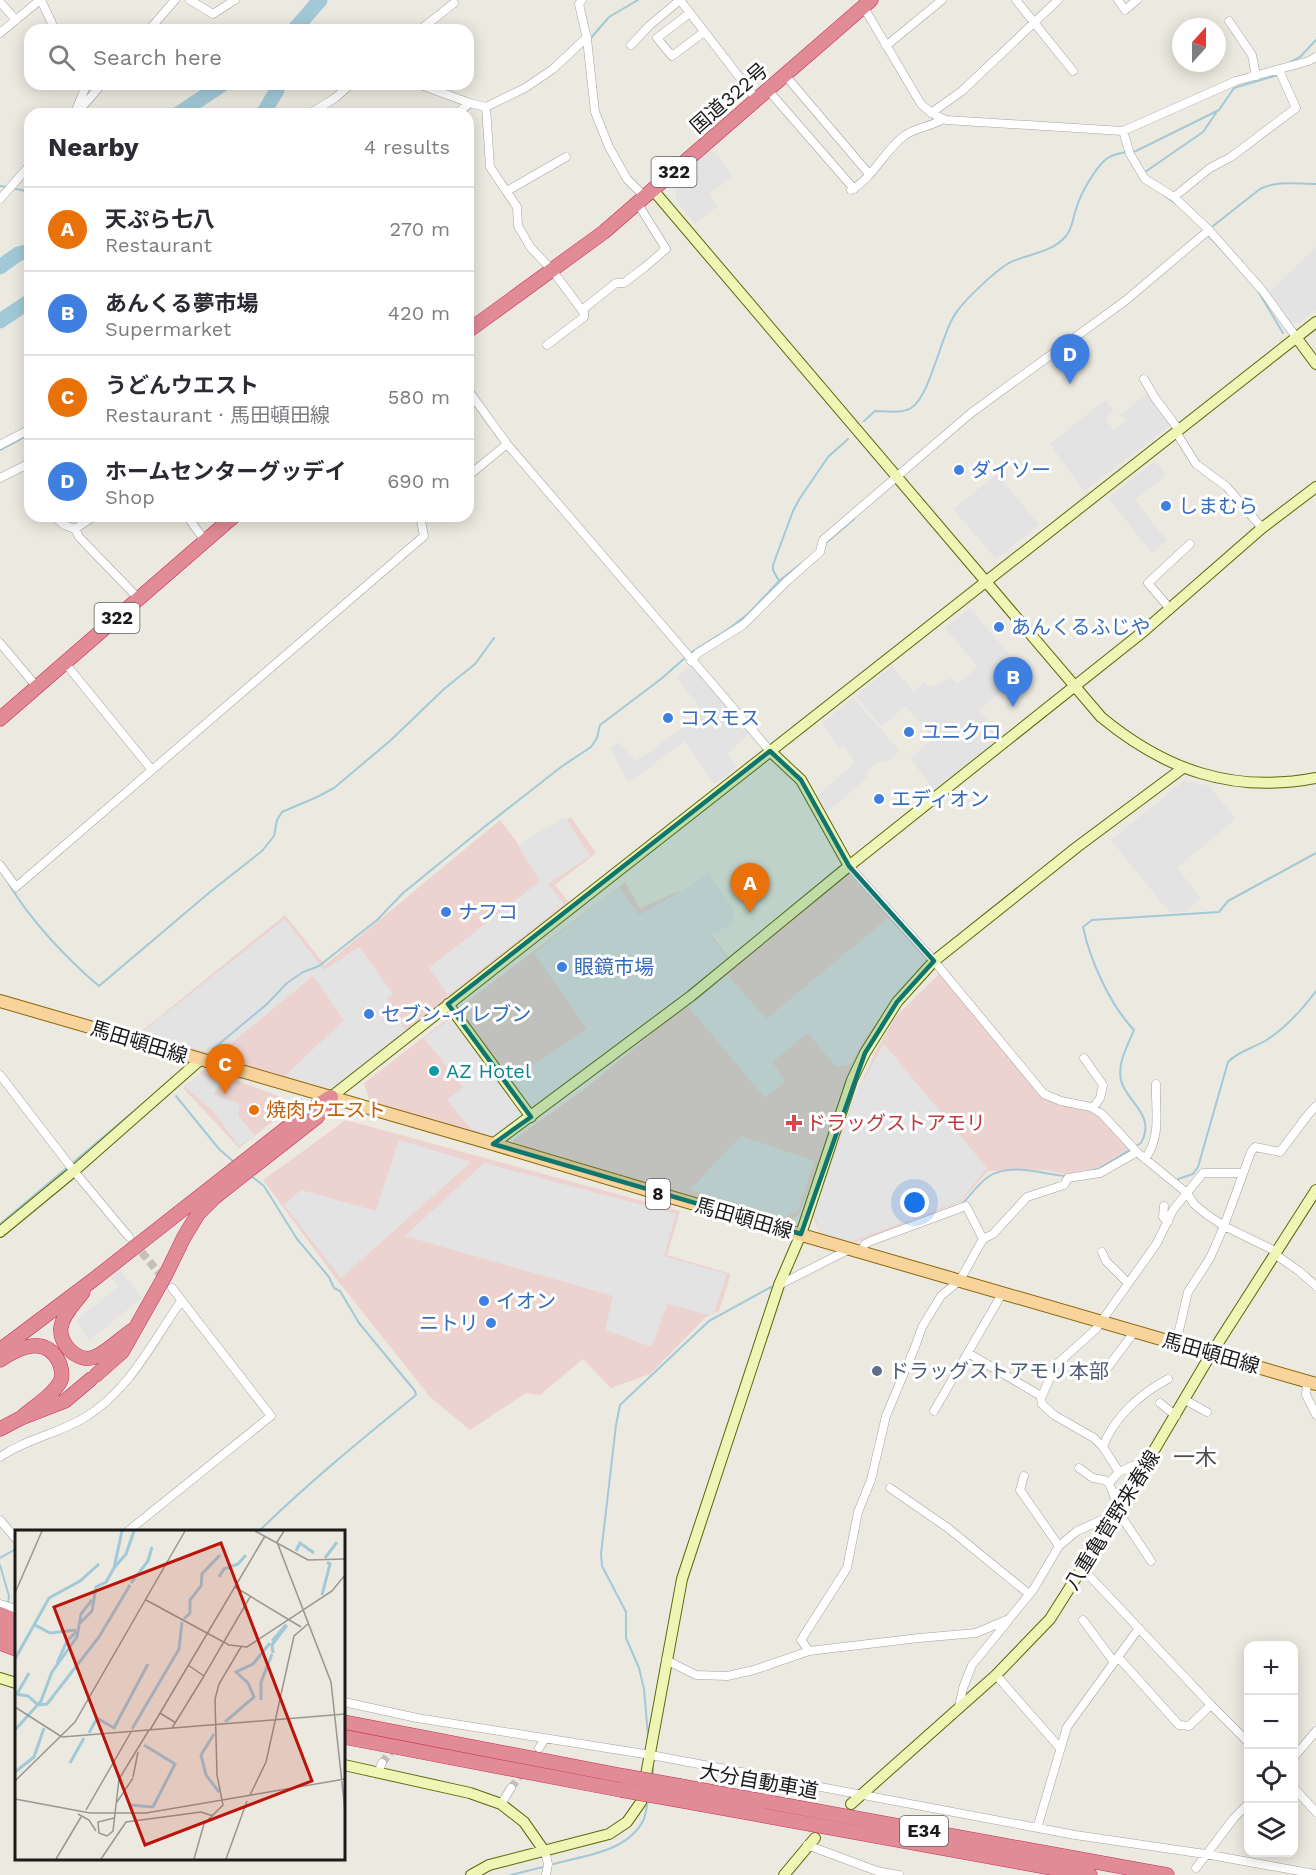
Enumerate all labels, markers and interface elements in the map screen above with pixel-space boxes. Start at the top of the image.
north arrow [1172,18,1226,72]
search box [24,24,474,90]
icon: search [45,41,78,74]
text: Search here [93,45,222,70]
street label: 国道322号 [685,58,773,138]
text: Nearby [48,132,139,162]
text: 4 results [364,135,450,159]
road number: 322 [652,157,696,187]
text: 天ぷら七八 [105,207,215,232]
text: A [61,217,74,241]
text: 270 m [390,217,450,241]
text: Restaurant [105,233,212,257]
text: あんくる夢市場 [105,291,259,316]
text: B [61,301,74,325]
text: 420 m [388,301,450,325]
text: Supermarket [105,317,231,341]
pin: D [1050,334,1090,384]
text: うどんウエスト [105,373,259,398]
text: C [61,385,74,409]
text: 580 m [388,385,450,409]
text: Restaurant · 馬田頓田線 [105,403,330,427]
place label: ダイソー [971,458,1051,482]
text: ホームセンターグッデイ [105,459,346,484]
marker: ダイソー [952,463,966,477]
text: D [60,469,75,493]
text: 690 m [387,469,450,493]
text: Shop [105,485,155,509]
place label: しまむら [1178,494,1258,518]
marker: しまむら [1159,499,1173,513]
road number: 322 [94,603,140,633]
place label: あんくるふじや [1011,615,1151,639]
marker: あんくるふじや [992,620,1006,634]
pin: B [994,658,1032,707]
place label: コスモス [680,706,760,730]
marker: コスモス [661,711,675,725]
place label: ユニクロ [921,720,1001,744]
marker: ユニクロ [902,725,916,739]
place label: エディオン [891,787,990,811]
marker: エディオン [872,792,886,806]
pin: A [730,864,770,913]
place label: ナフコ [458,900,518,924]
marker: ナフコ [439,905,453,919]
place label: 眼鏡市場 [574,955,654,979]
marker: 眼鏡市場 [555,960,569,974]
place label: セブン-イレブン [381,1002,531,1026]
marker: セブン-イレブン [362,1007,376,1021]
street label: 馬田頓田線 [88,1016,190,1068]
pin: C [206,1044,244,1094]
place label: AZ Hotel [446,1059,531,1083]
marker: AZ Hotel [427,1064,441,1078]
place label: 焼肉ウエスト [266,1098,386,1122]
marker: 焼肉ウエスト [247,1103,261,1117]
place label: ドラッグストアモリ [806,1111,986,1135]
marker: ドラッグストアモリ [787,1116,801,1130]
road number: 8 [646,1179,670,1209]
your location [900,1188,929,1217]
street label: 馬田頓田線 [693,1193,795,1243]
place label: イオン [496,1289,556,1313]
marker: イオン [477,1294,491,1308]
place label: ニトリ [419,1311,479,1335]
marker: ニトリ [484,1316,498,1330]
street label: 馬田頓田線 [1160,1328,1262,1378]
place label: ドラッグストアモリ本部 [889,1359,1109,1383]
marker: ドラッグストアモリ本部 [870,1364,884,1378]
district label: 一木 [1173,1445,1217,1470]
street label: 八重亀菅野来春線 [1059,1446,1165,1594]
inset map [15,1530,345,1860]
map controls [1244,1641,1298,1857]
button: + [1244,1641,1298,1695]
button: − [1244,1695,1298,1749]
button: locate [1244,1749,1298,1803]
street label: 大分自動車道 [698,1759,820,1803]
button: layers [1244,1803,1298,1857]
road number: E34 [900,1816,948,1846]

